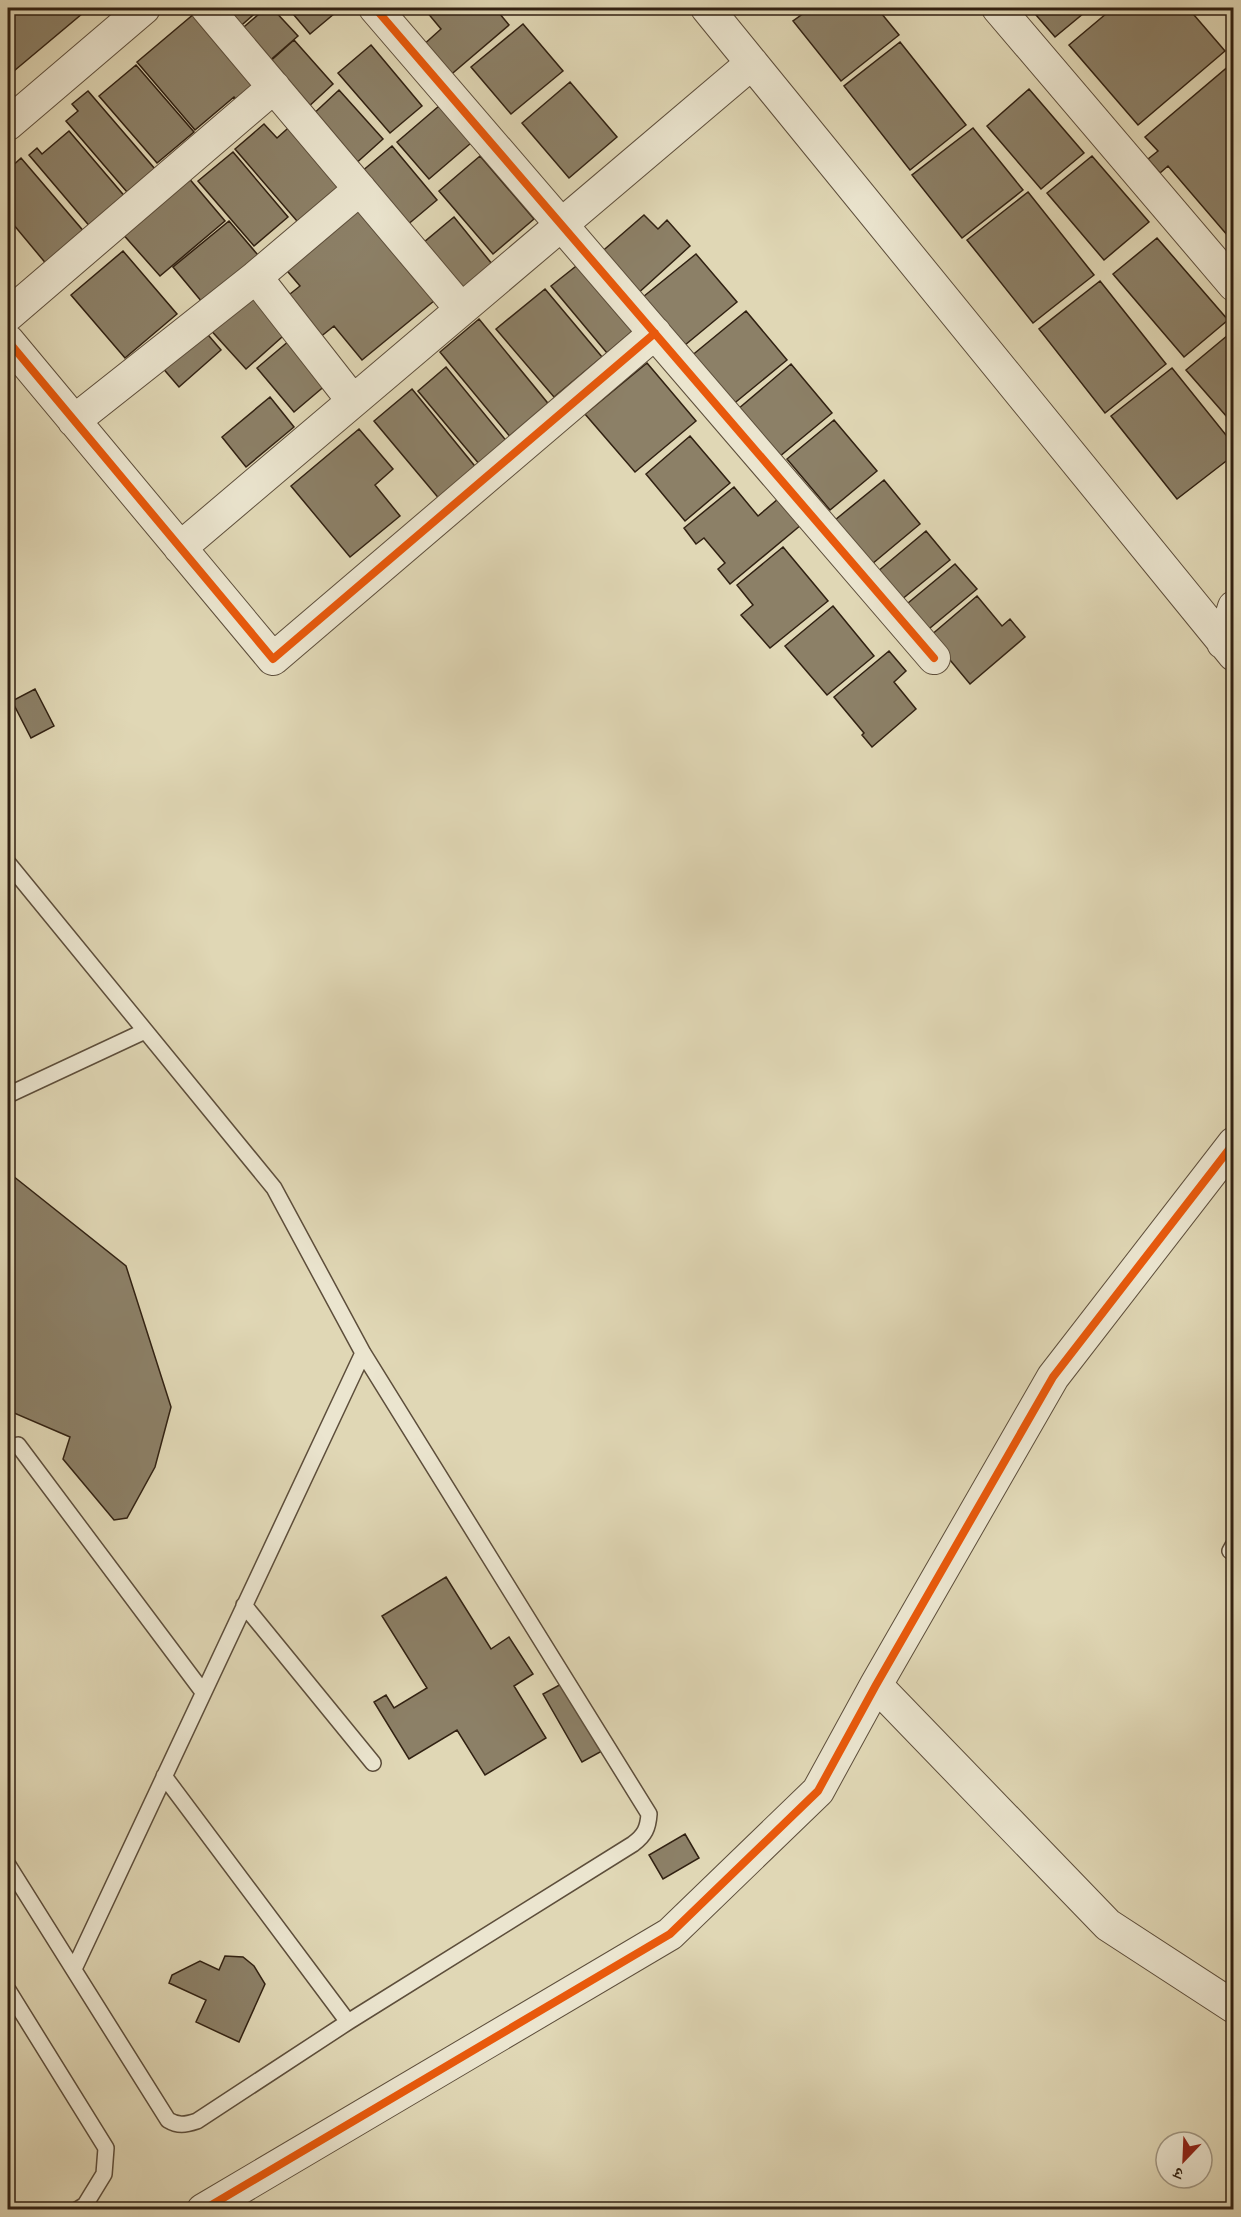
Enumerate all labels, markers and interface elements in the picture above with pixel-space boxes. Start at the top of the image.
north arrow [1154,2130,1214,2190]
text: उ [1170,2160,1188,2183]

